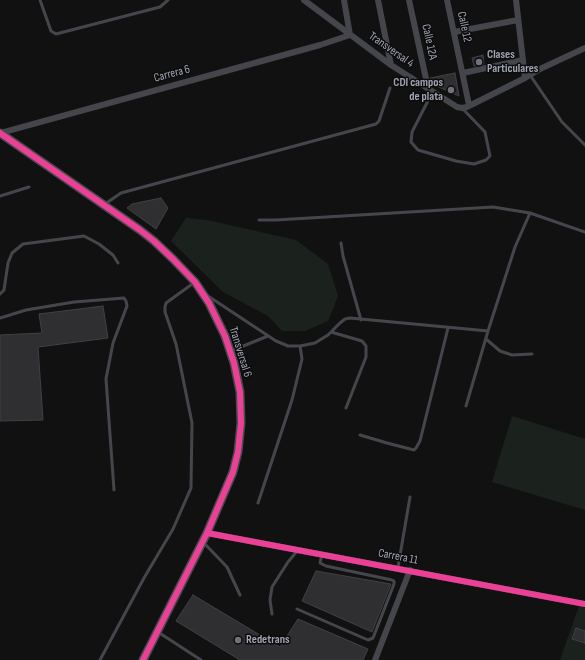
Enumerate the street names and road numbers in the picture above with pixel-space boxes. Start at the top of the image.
street label: Calle 12 [454,10,474,44]
street label: Calle 12A [418,23,440,61]
street label: Transversal 4 [366,29,416,71]
street label: Carrera 6 [152,62,192,86]
street label: Transversal 6 [225,325,255,379]
street label: Carrera 11 [377,546,419,568]

